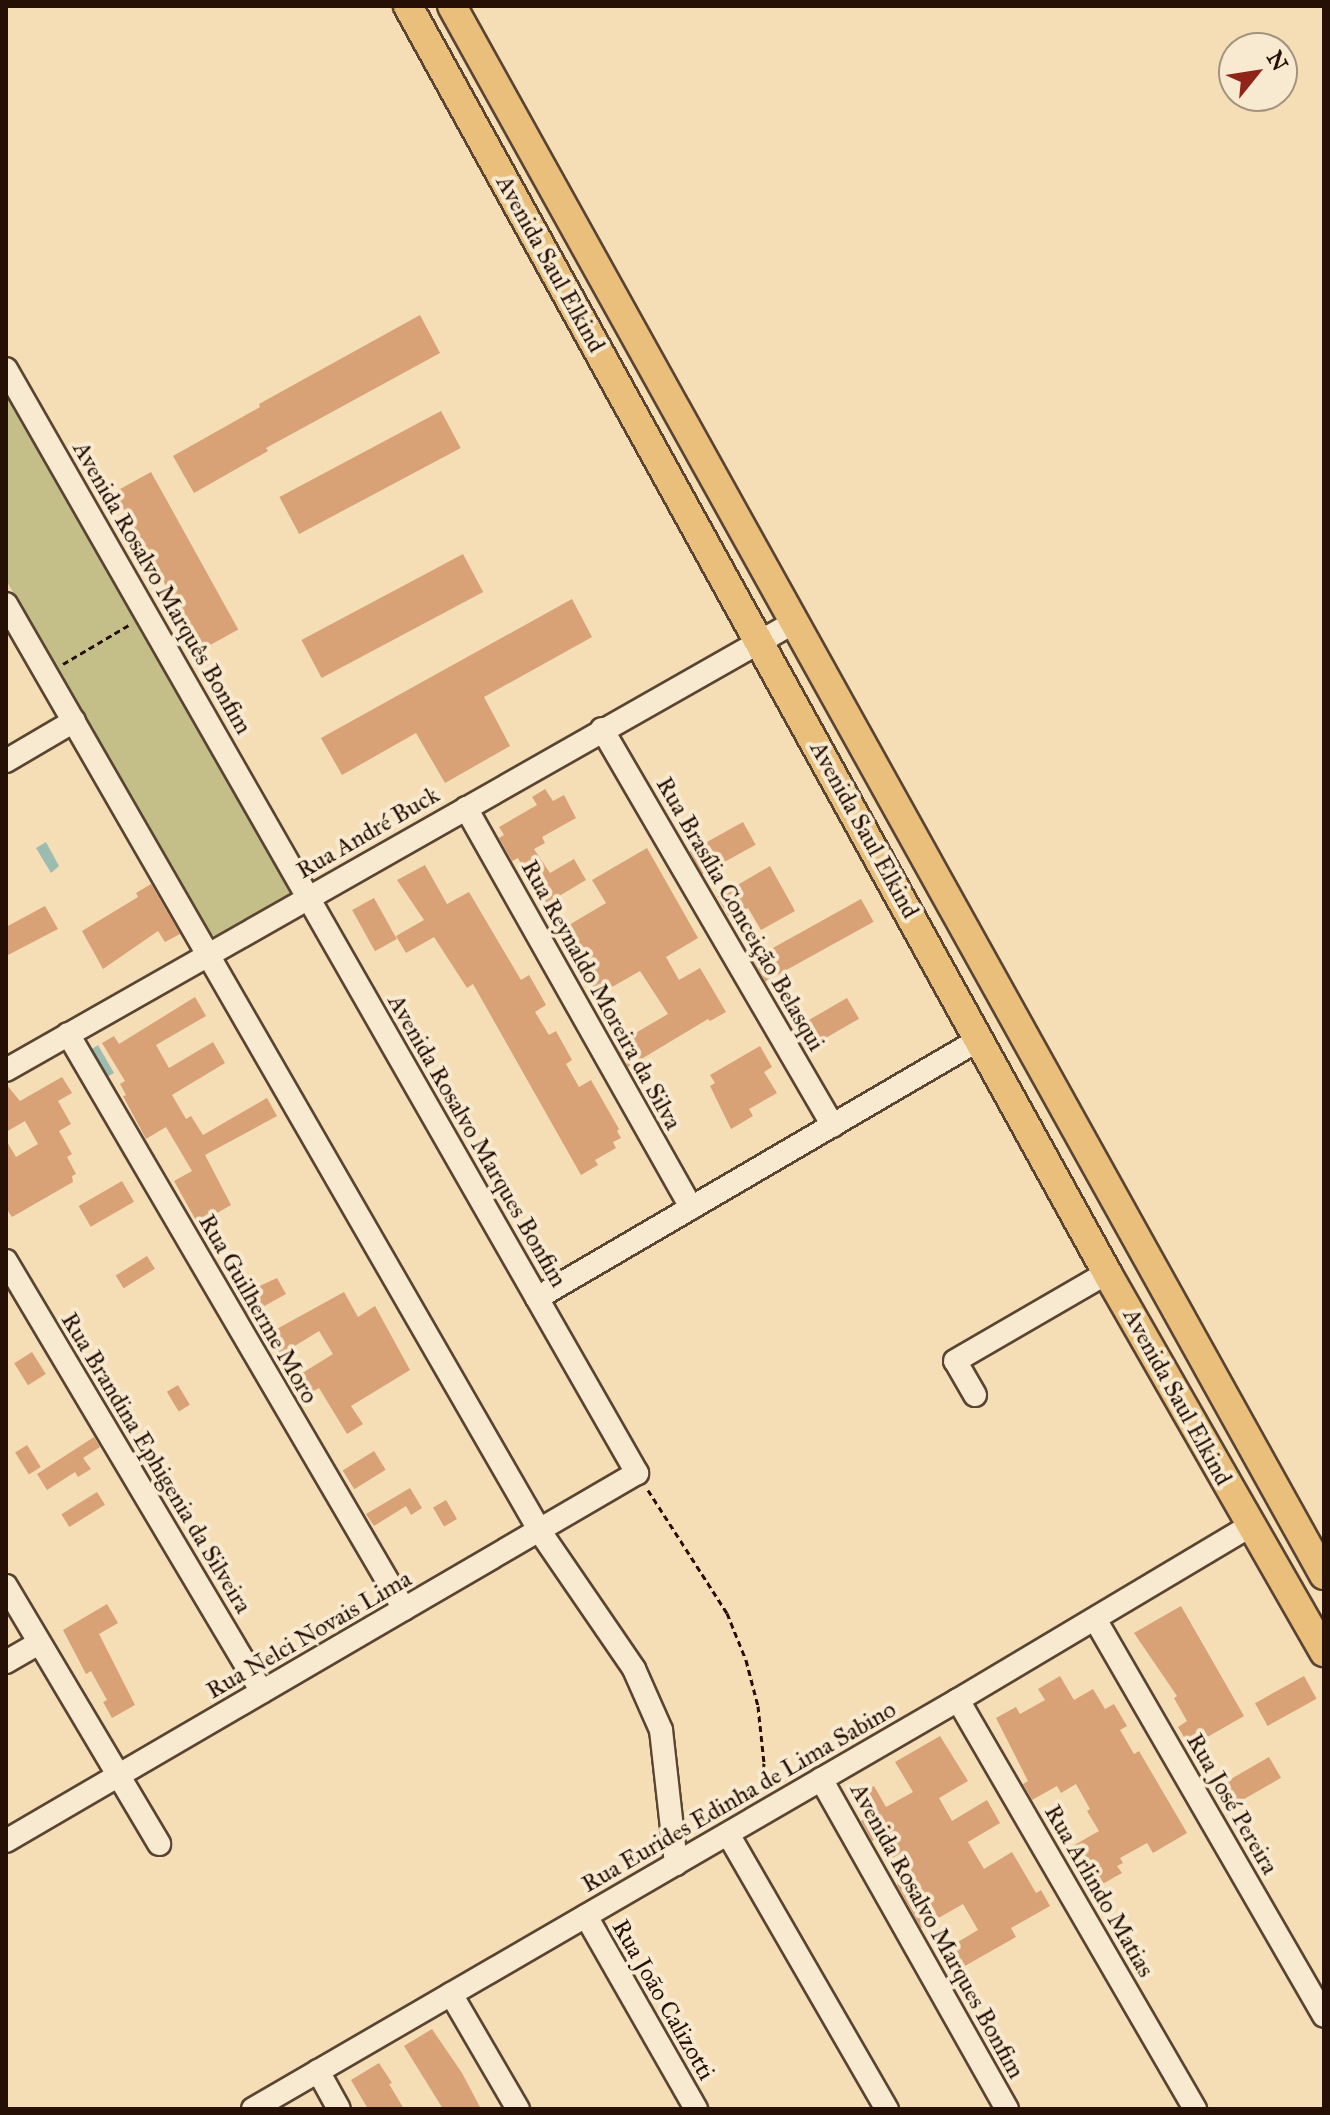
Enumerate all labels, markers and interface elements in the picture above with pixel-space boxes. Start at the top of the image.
north arrow [1218,32,1298,112]
text: N [1261,46,1294,76]
street label: Avenida Saul Elkind [489,170,611,358]
street label: Avenida Rosalvo Marquês Bonfim [66,436,258,740]
street label: Avenida Saul Elkind [803,736,925,924]
street label: Rua Brasília Conceição Belasqui [650,772,830,1056]
street label: Rua André Buck [292,781,444,885]
street label: Rua Reynaldo Moreira da Silva [515,855,687,1135]
street label: Avenida Rosalvo Marques Bonfim [381,989,573,1293]
street label: Rua Guilherme Moro [192,1209,324,1409]
street label: Avenida Saul Elkind [1116,1303,1238,1491]
street label: Rua Brandina Ephigenia da Silveira [55,1307,257,1619]
street label: Rua Nelci Novais Lima [201,1565,417,1705]
street label: Rua Eurides Edinha de Lima Sabino [577,1695,901,1899]
street label: Rua José Pereira [1180,1728,1284,1880]
street label: Avenida Rosalvo Marques Bonfim [844,1778,1030,2084]
street label: Rua Arlindo Matias [1038,1800,1160,1982]
street label: Rua João Calizotti [605,1915,721,2085]

